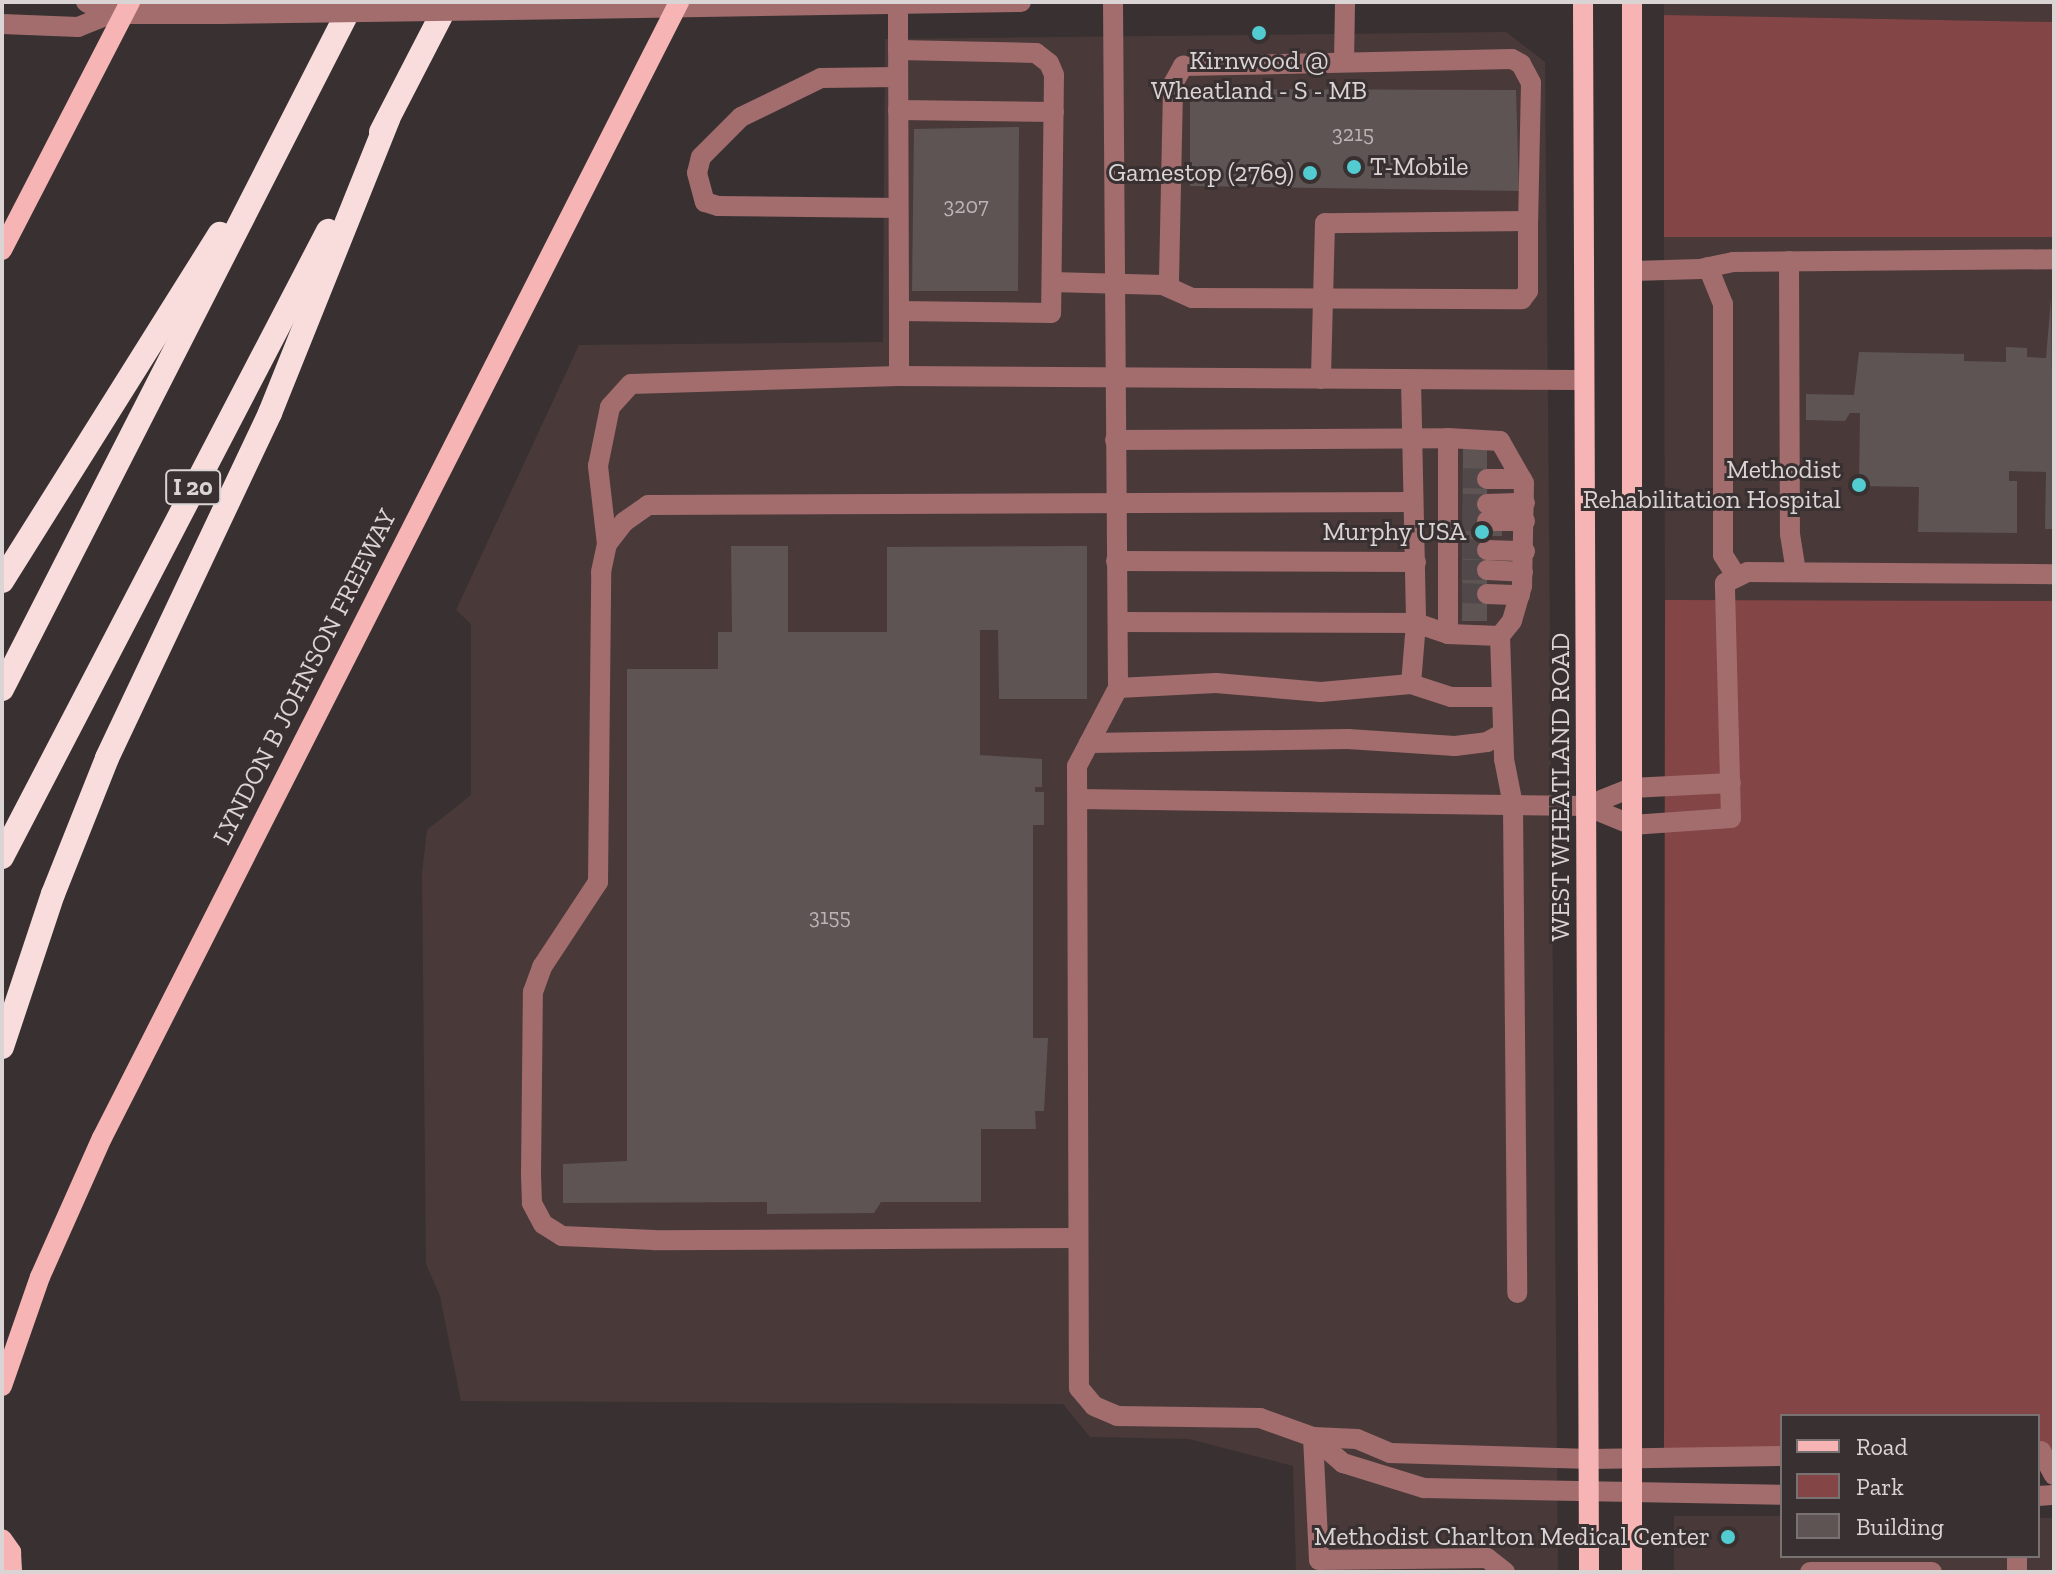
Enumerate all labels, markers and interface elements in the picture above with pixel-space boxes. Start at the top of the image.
marker: Kirnwood @ Wheatland - S - MB [1250,24,1268,42]
place label: Kirnwood @ Wheatland - S - MB [1151,45,1367,106]
house number: 3215 [1332,121,1374,147]
place label: T-Mobile [1370,151,1469,183]
place label: Gamestop (2769) [1108,157,1294,189]
marker: T-Mobile [1345,158,1363,176]
marker: Gamestop (2769) [1301,164,1319,182]
house number: 3207 [943,193,989,219]
place label: Methodist Rehabilitation Hospital [1583,454,1841,516]
road number: I 20 [165,467,221,507]
marker: Methodist Rehabilitation Hospital [1848,474,1870,496]
street label: LYNDON B JOHNSON FREEWAY [206,504,404,850]
place label: Murphy USA [1322,516,1466,548]
marker: Murphy USA [1473,523,1491,541]
street label: WEST WHEATLAND ROAD [1545,632,1577,942]
house number: 3155 [809,904,851,930]
legend [1780,1414,2040,1558]
text: Road [1856,1432,1908,1461]
text: Park [1856,1472,1904,1501]
text: Building [1856,1512,1944,1541]
place label: Methodist Charlton Medical Center [1314,1521,1710,1553]
marker: Methodist Charlton Medical Center [1717,1526,1739,1548]

